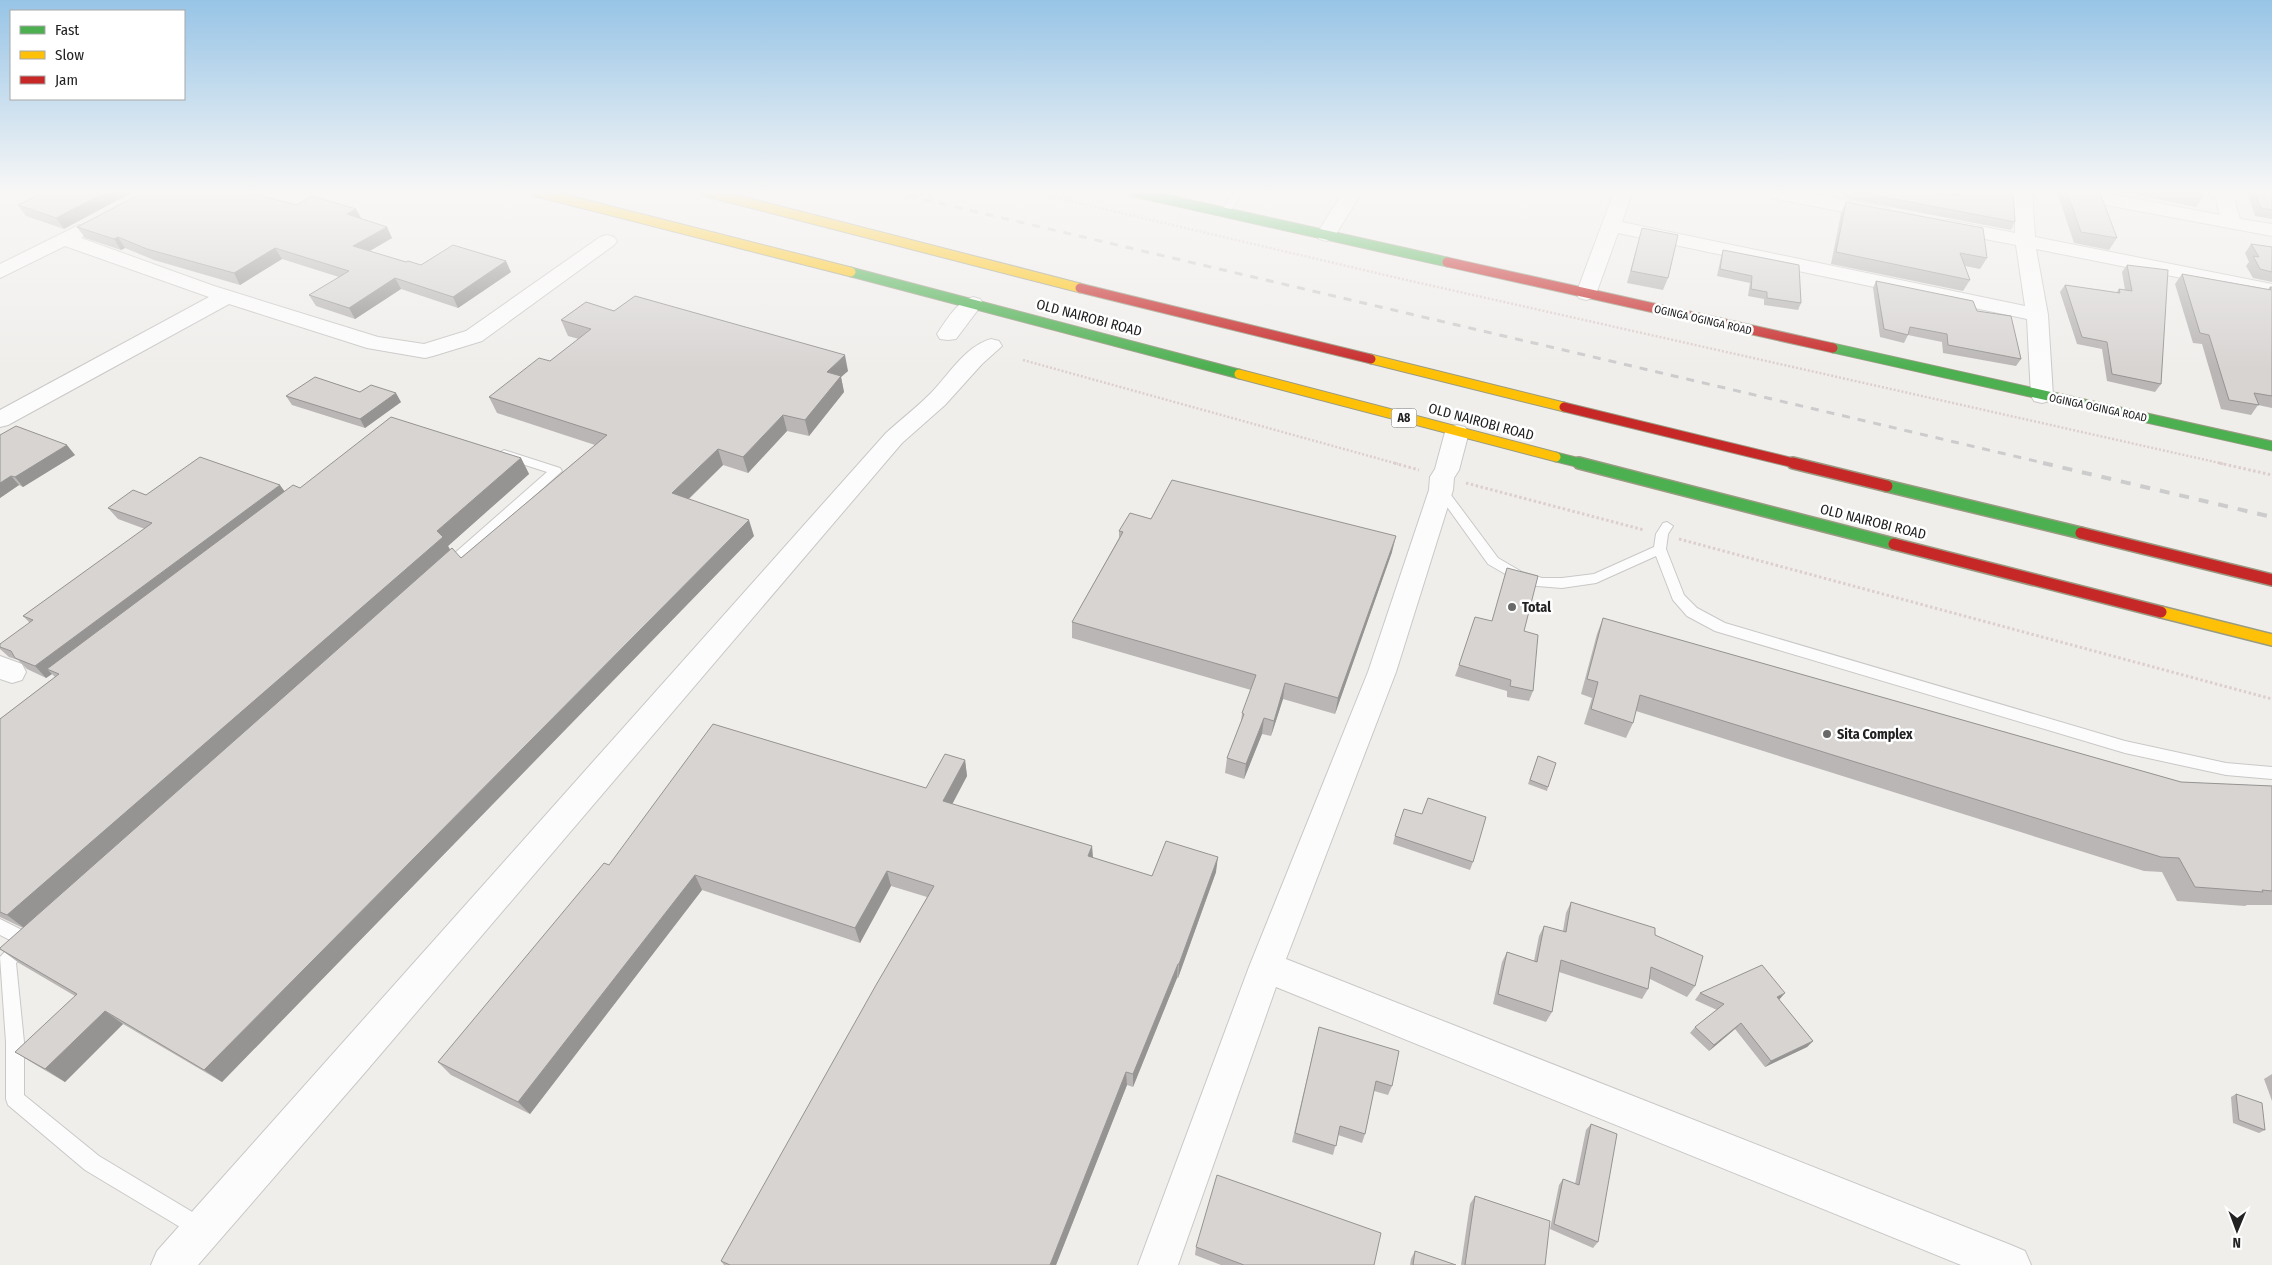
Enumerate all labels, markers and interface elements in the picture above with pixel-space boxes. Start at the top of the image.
legend [10,10,185,100]
text: Fast [55,21,79,39]
text: Slow [55,46,84,64]
text: Jam [55,71,78,89]
street label: OLD NAIROBI ROAD [1034,296,1144,340]
street label: OGINGA OGINGA ROAD [1653,302,1753,338]
street label: OGINGA OGINGA ROAD [2048,391,2148,425]
street label: OLD NAIROBI ROAD [1426,400,1536,444]
road number: A8 [1392,408,1416,428]
street label: OLD NAIROBI ROAD [1818,501,1928,543]
place label: Total [1522,599,1551,616]
marker: Total [1506,601,1518,613]
place label: Sita Complex [1837,726,1913,743]
marker: Sita Complex [1821,728,1833,740]
north arrow [2212,1205,2262,1255]
text: N [2232,1234,2241,1251]

